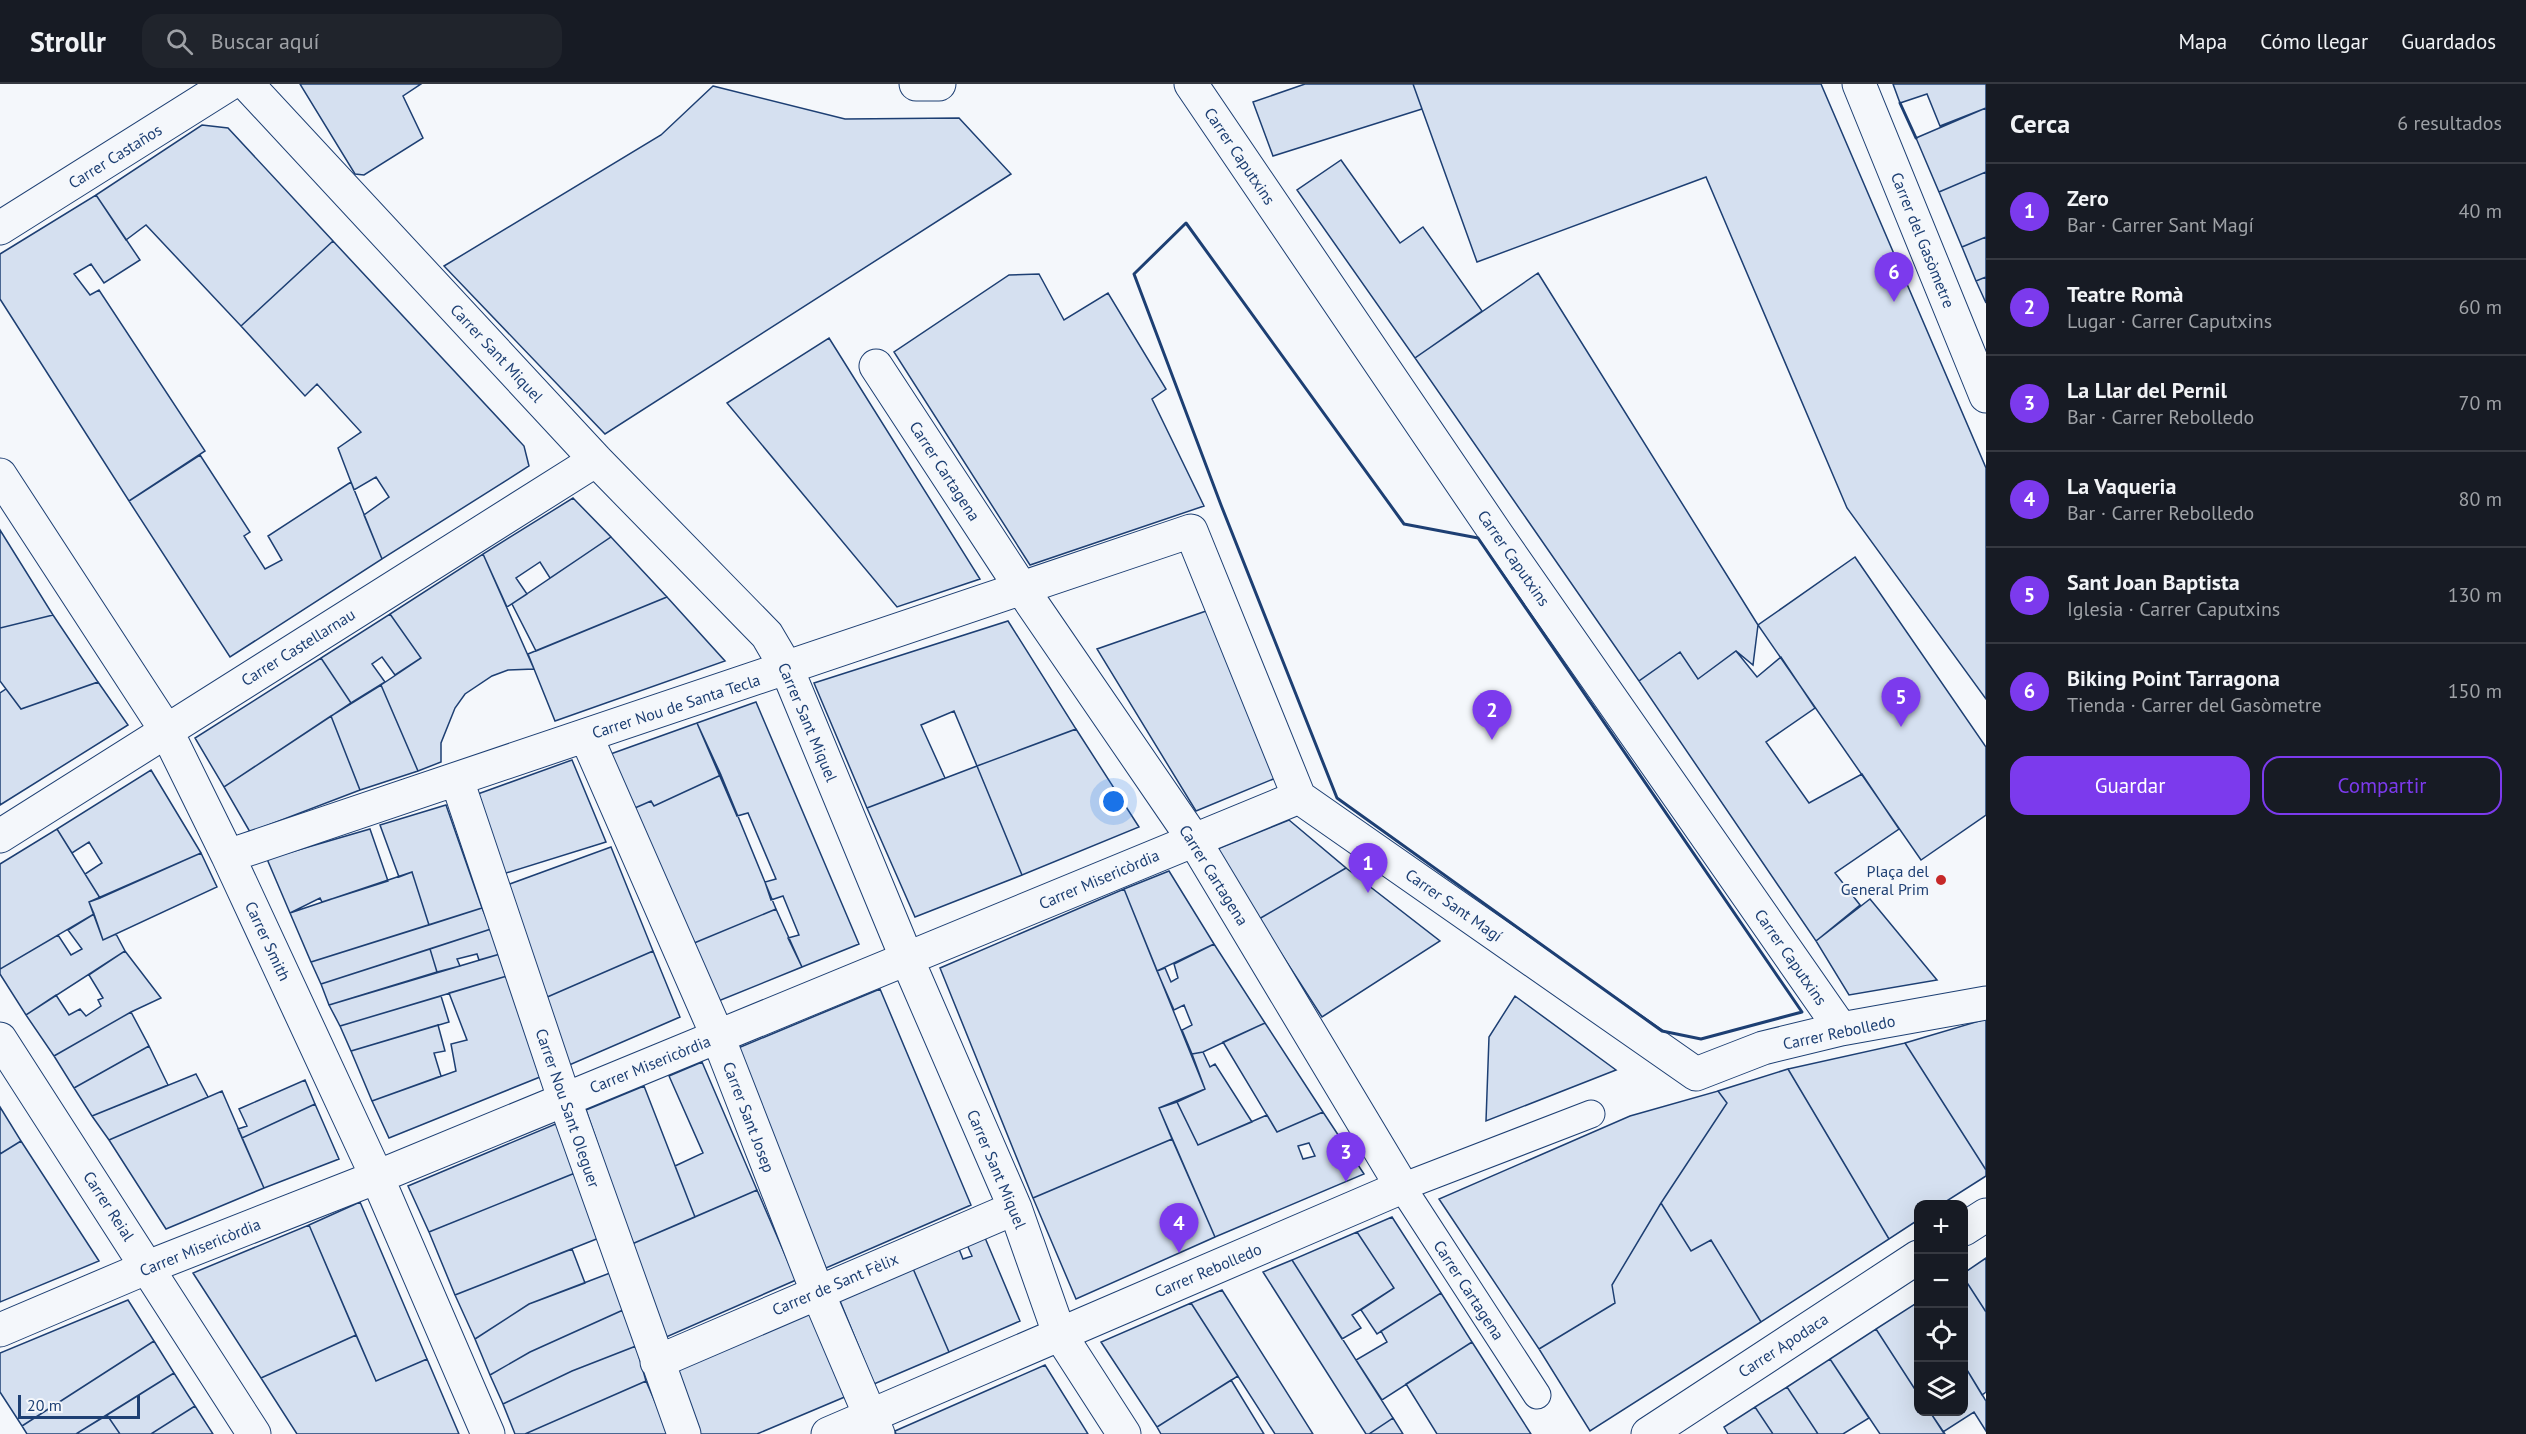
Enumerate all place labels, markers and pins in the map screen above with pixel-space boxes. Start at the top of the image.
pin: 6 [1874,252,1914,302]
pin: 5 [1882,678,1920,727]
pin: 2 [1472,690,1512,740]
pin: 1 [1348,844,1388,893]
place label: Plaça del General Prim [1841,861,1929,899]
marker: Plaça del General Prim [1934,873,1948,887]
pin: 3 [1326,1132,1366,1182]
pin: 4 [1160,1204,1198,1253]

